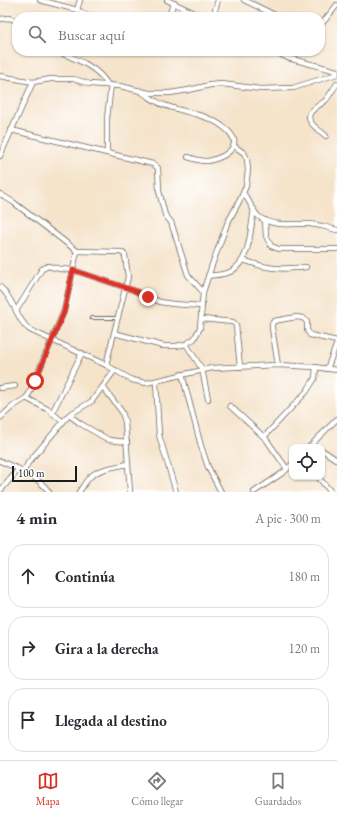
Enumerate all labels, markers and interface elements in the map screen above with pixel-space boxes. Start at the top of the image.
search box [12,12,325,56]
icon: search [26,23,48,45]
text: Buscar aquí [58,25,125,44]
route end [139,288,157,306]
route start [26,372,44,390]
map controls [289,444,325,480]
button: locate [289,444,325,480]
scale bar [12,464,77,483]
text: 100 m [18,466,45,480]
text: 4 min [16,507,57,529]
text: A pie · 300 m [255,510,321,527]
icon: ahead [17,565,39,587]
text: Continúa [55,567,115,586]
text: 180 m [289,568,320,585]
icon: right [17,637,39,659]
text: Gira a la derecha [55,639,159,658]
text: 120 m [289,640,320,657]
icon: arrive [17,709,39,731]
text: Llegada al destino [55,711,167,730]
tab: Mapa [36,770,60,808]
tab: Cómo llegar [131,770,183,808]
tab: Guardados [255,770,301,808]

